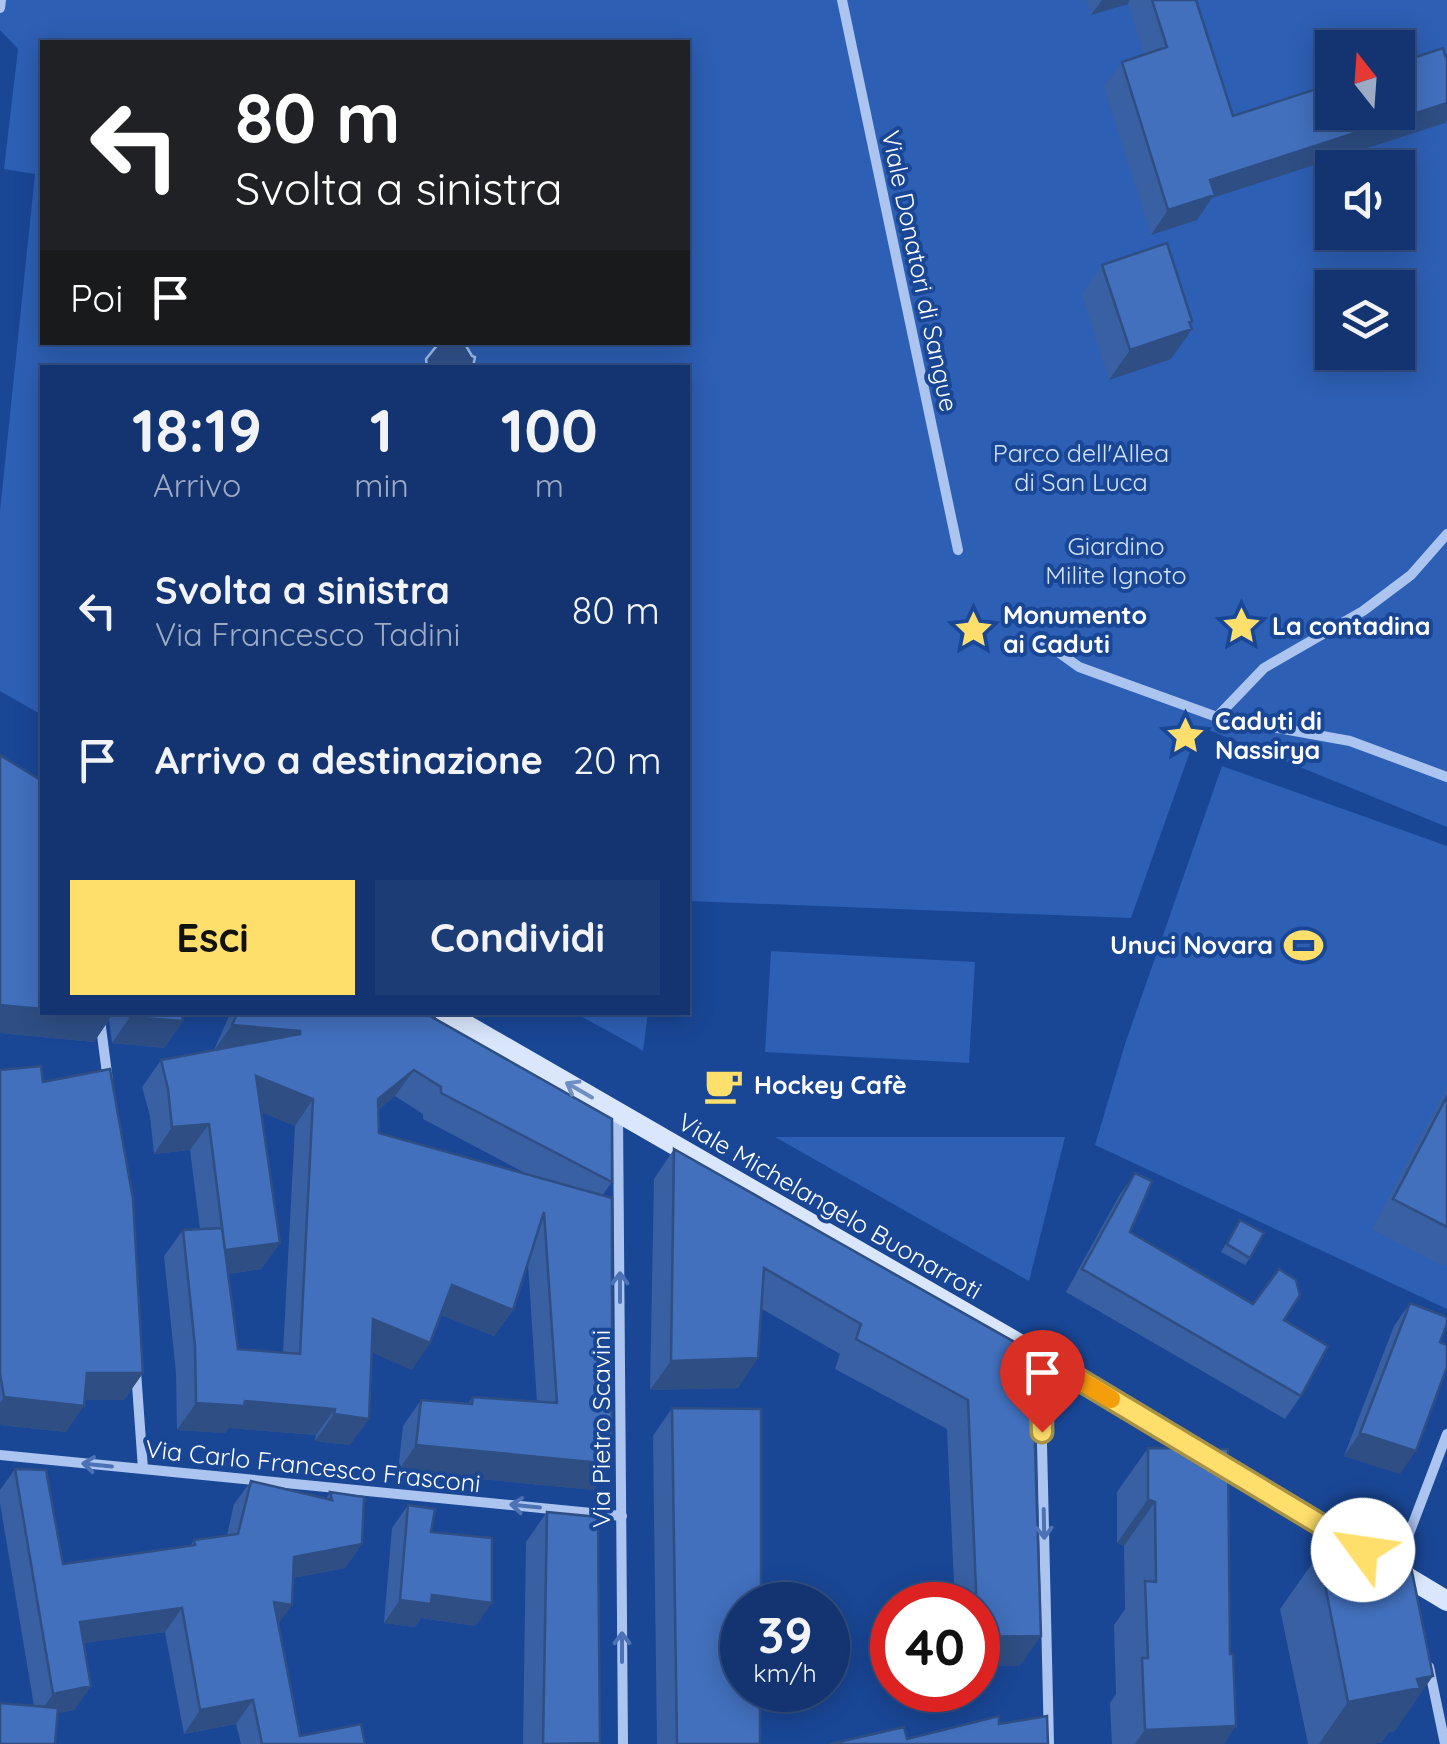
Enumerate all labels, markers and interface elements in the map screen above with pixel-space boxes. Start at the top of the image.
north arrow [1315,30,1415,130]
map controls [1315,30,1415,370]
text: 80 m [235,73,400,161]
icon: left [70,80,200,210]
street label: Viale Donatori di Sangue [876,128,965,414]
button: sound [1315,150,1415,250]
text: Svolta a sinistra [235,160,562,216]
icon: arrive [143,270,198,325]
button: layers [1315,270,1415,370]
text: Poi [70,274,123,322]
text: 18:19 [132,392,262,467]
text: 1 [370,392,393,467]
text: 100 [501,392,598,467]
park label: Parco dell'Allea di San Luca [993,437,1169,497]
text: Arrivo [153,465,241,505]
text: min [354,465,409,505]
text: m [535,465,564,505]
park label: Giardino Milite Ignoto [1045,530,1187,590]
text: Svolta a sinistra [155,566,450,614]
icon: left [70,583,125,638]
text: 80 m [572,586,660,634]
place label: Monumento ai Caduti [1003,599,1147,659]
place icon: La contadina [1221,605,1263,647]
place icon: Monumento ai Caduti [952,608,994,650]
place label: La contadina [1272,610,1430,641]
text: Via Francesco Tadini [155,614,460,654]
place label: Caduti di Nassirya [1215,705,1322,765]
place icon: Caduti di Nassirya [1164,714,1206,756]
icon: arrive [70,733,125,788]
text: Arrivo a destinazione [155,736,543,784]
text: 20 m [573,736,662,784]
button: Esci [70,880,355,995]
button: Condividi [375,880,660,995]
sports icon: Unuci Novara [1282,924,1324,966]
place label: Unuci Novara [1110,929,1273,960]
cafe icon: Hockey Cafè [703,1064,745,1106]
place label: Hockey Cafè [754,1069,907,1100]
one-way arrow [565,1080,594,1100]
street label: Viale Michelangelo Buonarroti [673,1106,988,1305]
one-way arrow [611,1271,630,1303]
street label: Via Pietro Scavini [585,1330,616,1528]
pin [1000,1330,1085,1433]
icon: arrive [1015,1345,1070,1400]
street label: Via Carlo Francesco Frasconi [144,1432,482,1499]
one-way arrow [81,1455,113,1474]
one-way arrow [509,1497,541,1516]
position arrow [1311,1498,1415,1602]
one-way arrow [1035,1508,1054,1540]
speed limit sign: 40 [870,1582,1000,1712]
text: 39 [757,1603,813,1666]
one-way arrow [613,1631,632,1663]
text: km/h [753,1657,817,1688]

